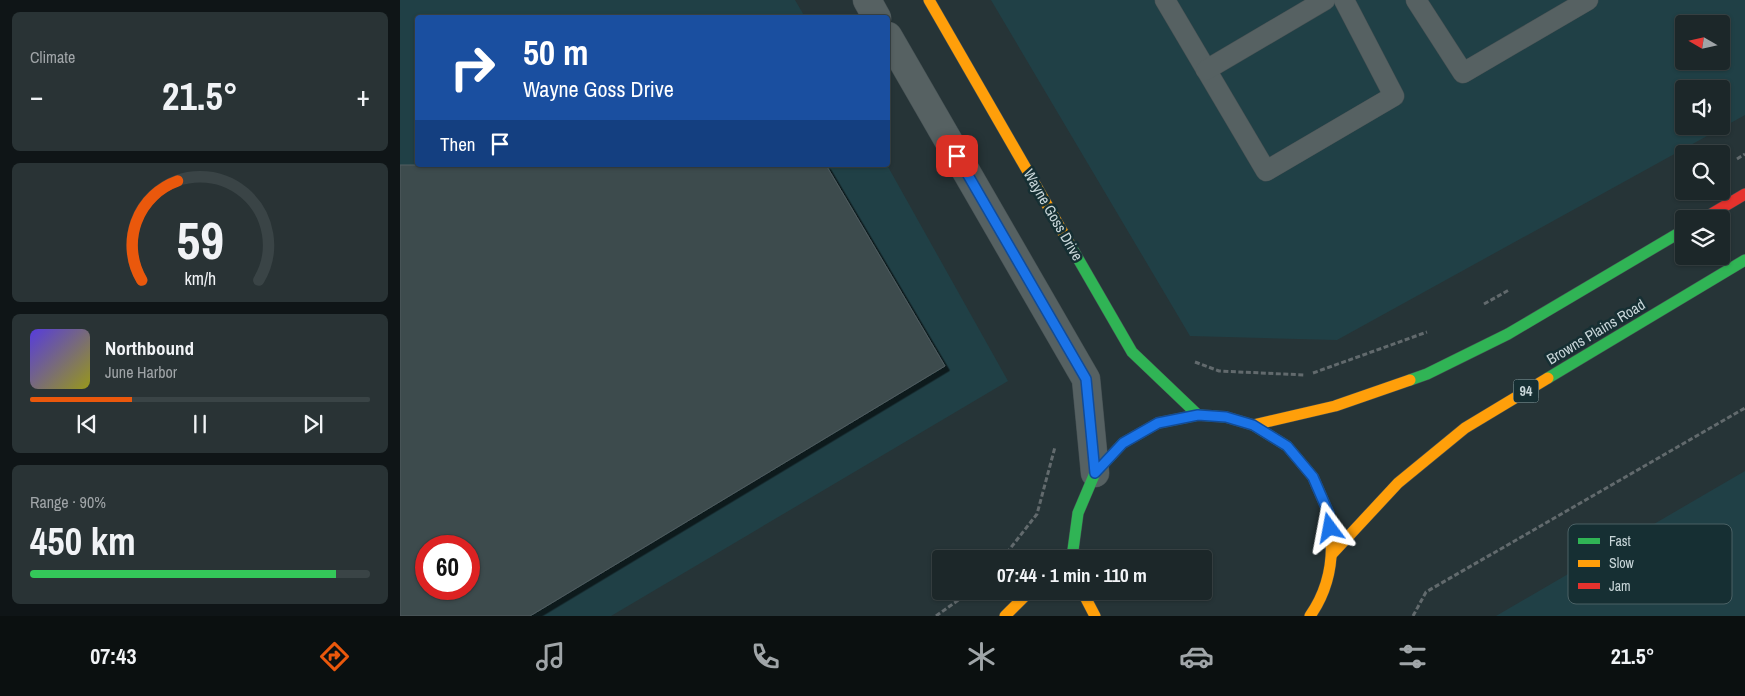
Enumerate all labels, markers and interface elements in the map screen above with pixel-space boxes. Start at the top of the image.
north arrow [1675,15,1730,70]
map controls [1675,15,1730,265]
text: 50 m [523,29,588,76]
icon: right [440,35,505,100]
text: Climate [30,46,75,68]
text: 21.5° [162,71,238,122]
text: Wayne Goss Drive [523,74,674,104]
text: − [30,77,43,115]
text: + [357,77,370,115]
button: sound [1675,80,1730,135]
icon: arrive [486,130,514,158]
text: Then [440,131,476,157]
pin [936,135,978,177]
icon: arrive [943,142,971,170]
button: search [1675,145,1730,200]
street label: Wayne Goss Drive [1019,165,1088,265]
text: 59 [176,205,224,275]
button: layers [1675,210,1730,265]
text: km/h [184,267,216,291]
street label: Browns Plains Road [1543,294,1649,369]
text: Northbound [105,335,194,361]
text: June Harbor [105,361,177,383]
road number: 94 [1514,380,1538,402]
icon: previous [73,410,101,438]
icon: pause [186,410,214,438]
icon: next [299,410,327,438]
text: Range · 90% [30,491,106,513]
position arrow [1303,501,1355,553]
text: 450 km [30,516,136,567]
legend [1568,524,1732,604]
text: Fast [1609,532,1631,550]
speed limit sign: 60 [415,535,480,600]
text: Slow [1609,554,1635,572]
text: 07:44 · 1 min · 110 m [997,562,1147,588]
text: Jam [1609,577,1631,595]
icon: directions [317,639,352,674]
icon: music [533,639,568,674]
icon: phone [748,639,783,674]
icon: climate [964,639,999,674]
icon: car [1179,639,1214,674]
icon: filters [1395,639,1430,674]
text: 07:43 [90,641,136,671]
text: 21.5° [1611,641,1655,671]

